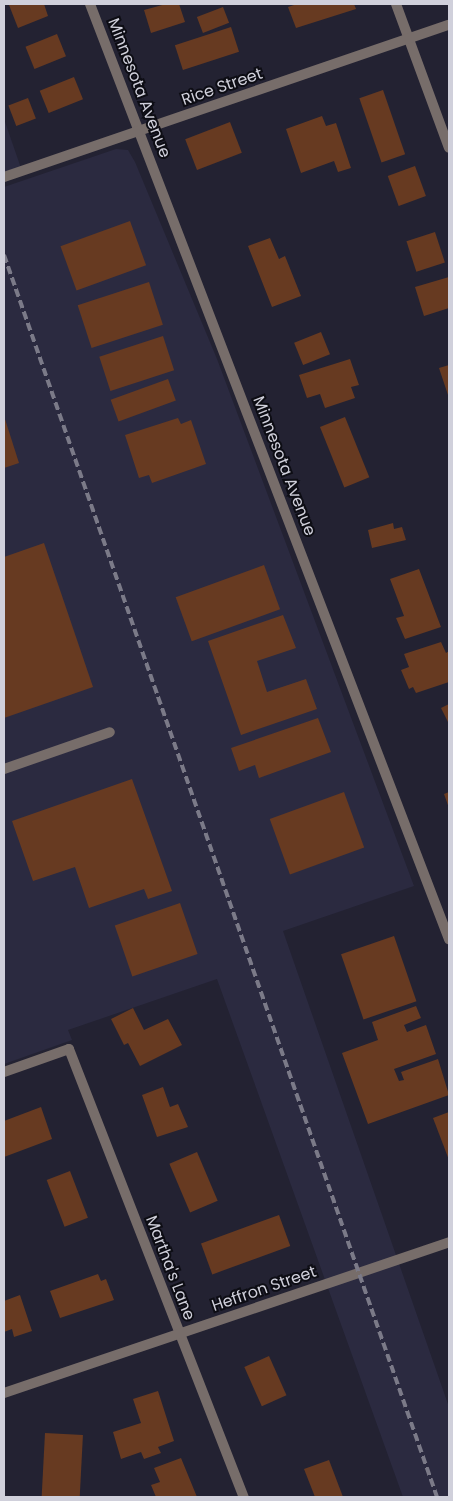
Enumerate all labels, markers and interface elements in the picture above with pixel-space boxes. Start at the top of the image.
street label: Minnesota Avenue [104,16,174,160]
street label: Rice Street [179,64,265,110]
street label: Minnesota Avenue [249,394,319,538]
street label: Martha's Lane [141,1213,199,1323]
street label: Heffron Street [209,1262,319,1316]

